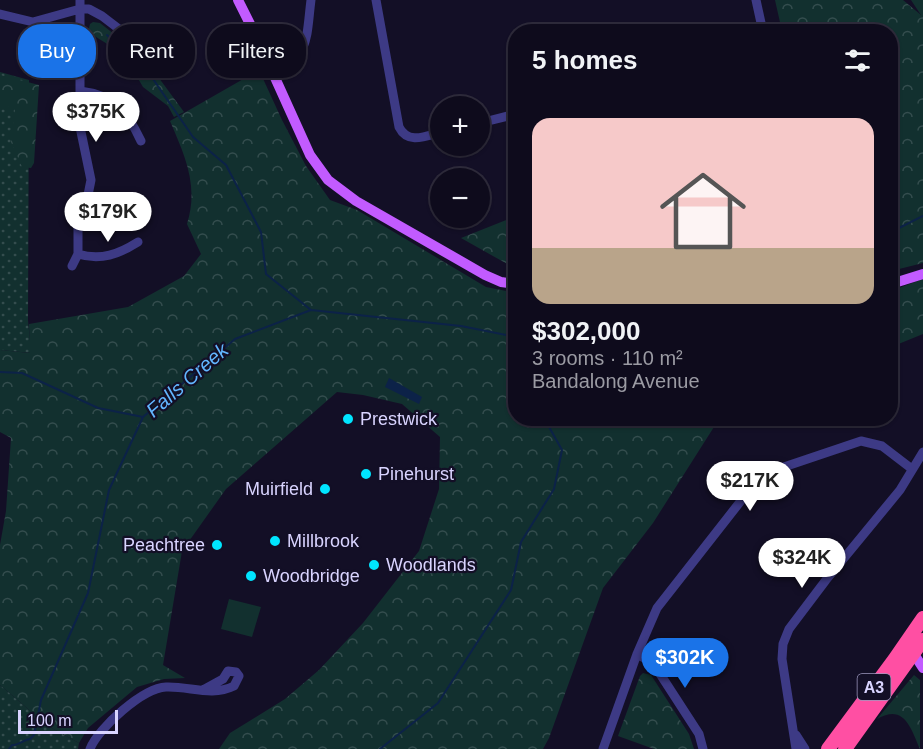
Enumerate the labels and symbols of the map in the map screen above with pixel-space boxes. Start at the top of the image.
pin: $375K [54,92,138,143]
pin: $179K [66,192,150,243]
water label: Falls Creek [142,338,233,421]
place label: Prestwick [360,409,438,429]
marker: Prestwick [341,412,355,426]
pin: $217K [708,461,792,512]
place label: Pinehurst [378,464,454,484]
marker: Pinehurst [359,467,373,481]
place label: Muirfield [245,479,313,499]
marker: Muirfield [318,482,332,496]
place label: Millbrook [287,531,360,551]
marker: Millbrook [268,534,282,548]
place label: Peachtree [123,535,205,555]
marker: Peachtree [210,538,224,552]
pin: $324K [760,538,844,589]
place label: Woodlands [386,555,476,575]
marker: Woodlands [367,558,381,572]
place label: Woodbridge [263,566,360,586]
marker: Woodbridge [244,569,258,583]
pin: $302K [643,638,727,689]
road number: A3 [858,674,890,700]
scale bar [18,707,118,734]

